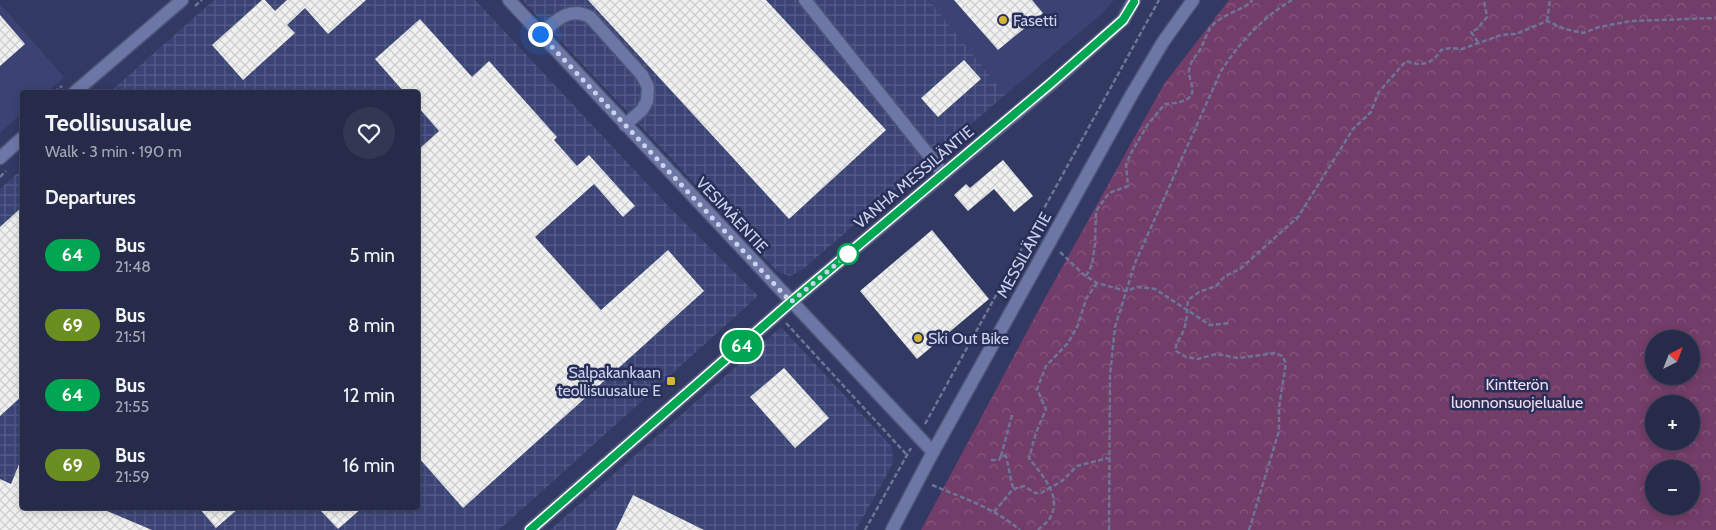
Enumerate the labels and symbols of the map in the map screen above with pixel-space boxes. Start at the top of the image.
place label: Fasetti [1013,11,1057,30]
marker: Fasetti [997,14,1009,26]
your location [528,22,553,47]
street label: VANHA MESSILÄNTIE [850,121,978,232]
street label: VESIMÄENTIE [692,173,772,257]
street label: MESSILÄNTIE [993,209,1055,301]
unlabelled marker [837,243,859,265]
place label: Ski Out Bike [928,329,1009,348]
line badge: 64 [720,330,764,362]
north arrow [1645,330,1700,385]
marker: Ski Out Bike [912,332,924,344]
place label: Salpakankaan teollisuusalue E [557,363,661,400]
marker: Salpakankaan teollisuusalue E [665,375,677,387]
park label: Kintterön luonnonsuojelualue [1451,375,1583,412]

